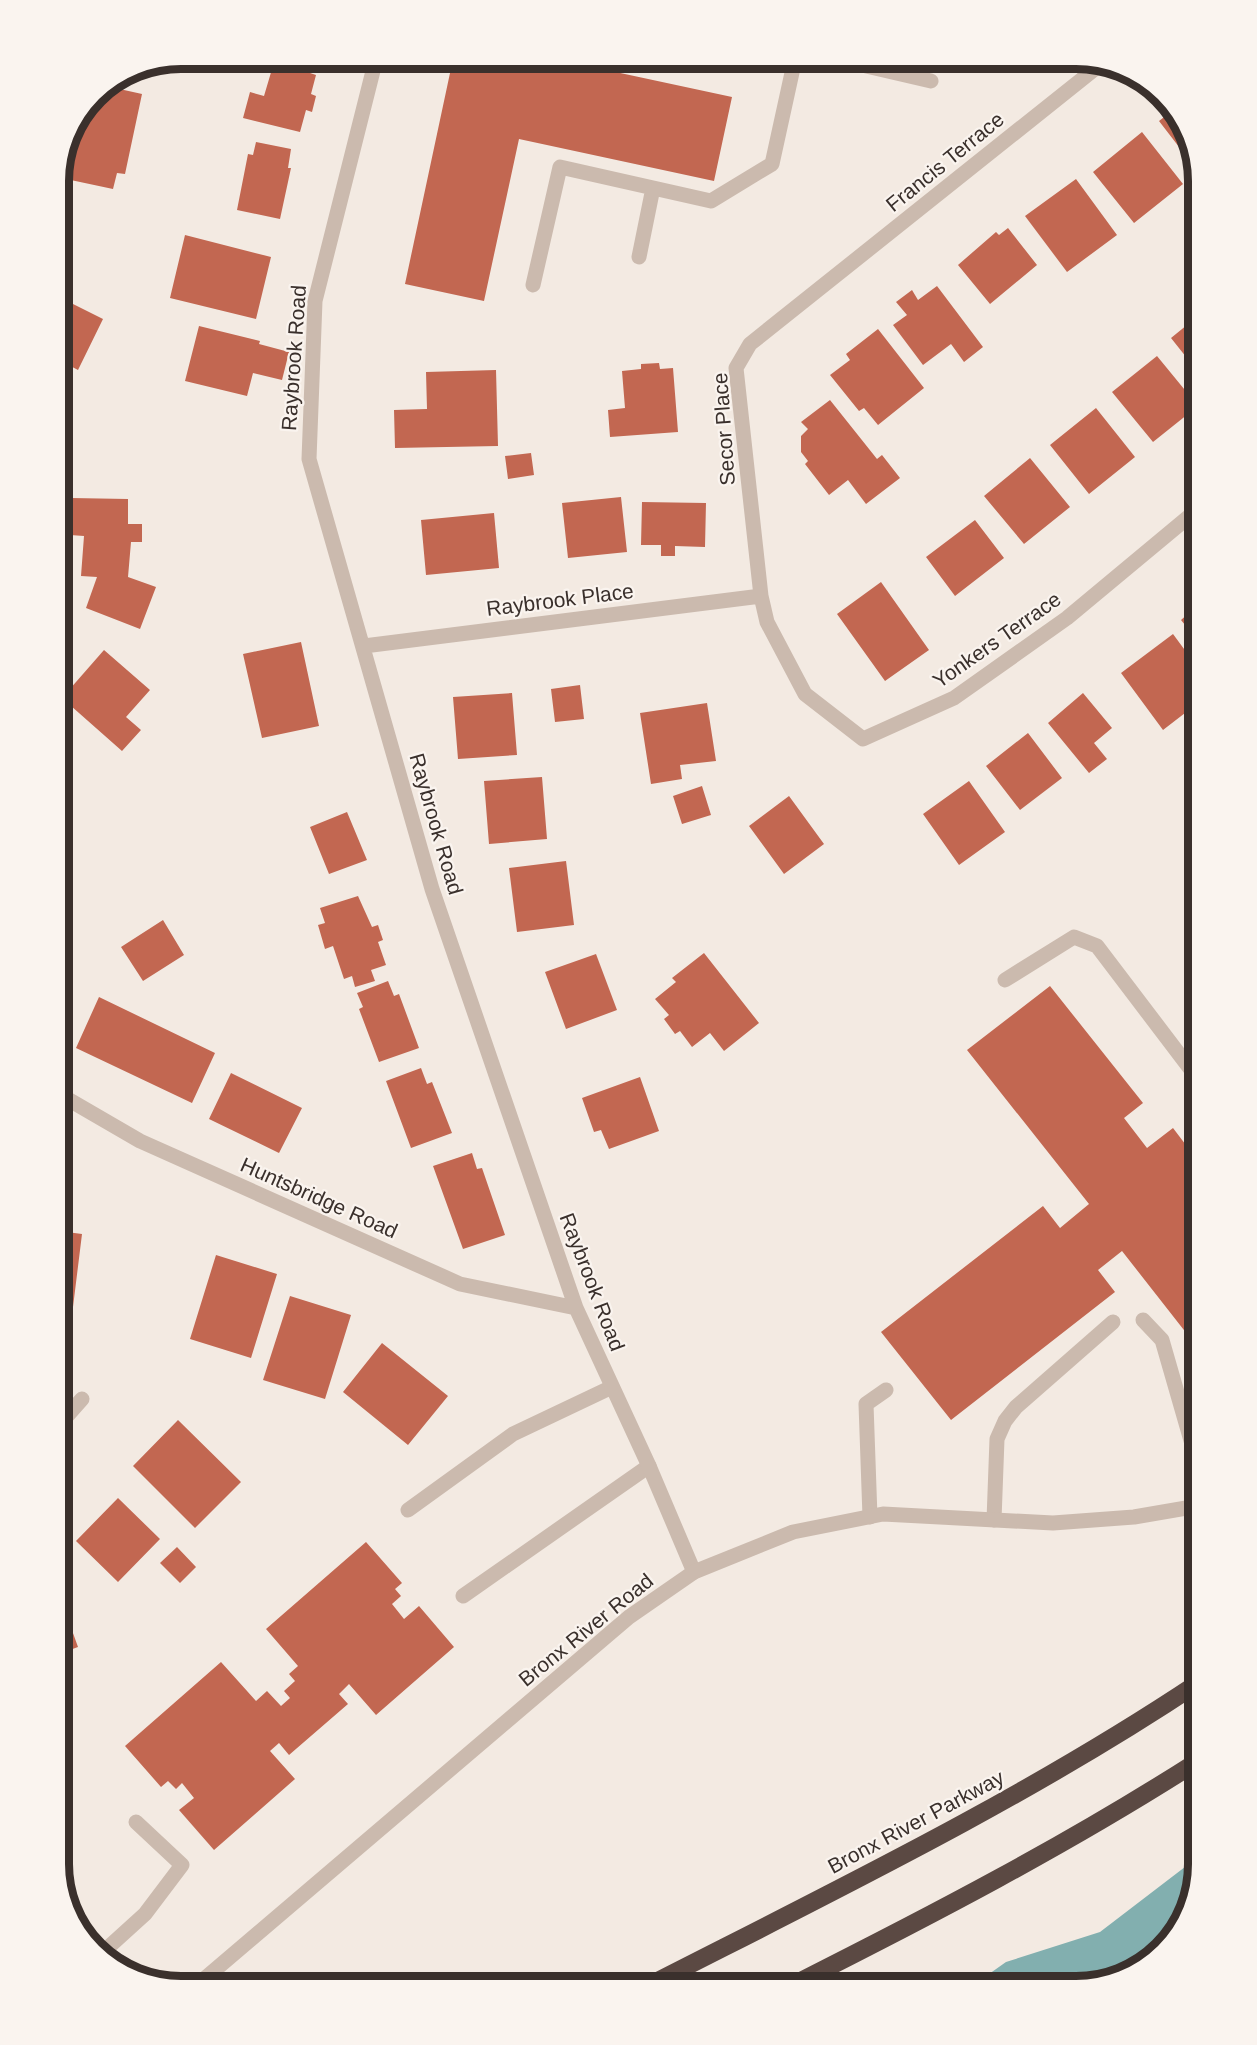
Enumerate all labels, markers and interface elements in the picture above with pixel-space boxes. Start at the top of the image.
street label: Francis Terrace [881,107,1008,216]
street label: Raybrook Road [277,284,310,432]
street label: Secor Place [708,372,739,486]
street label: Raybrook Place [485,579,635,620]
street label: Yonkers Terrace [928,587,1065,692]
street label: Raybrook Road [405,751,468,897]
street label: Huntsbridge Road [237,1153,401,1242]
street label: Raybrook Road [556,1210,629,1354]
street label: Bronx River Road [514,1569,657,1691]
street label: Bronx River Parkway [824,1765,1008,1878]

